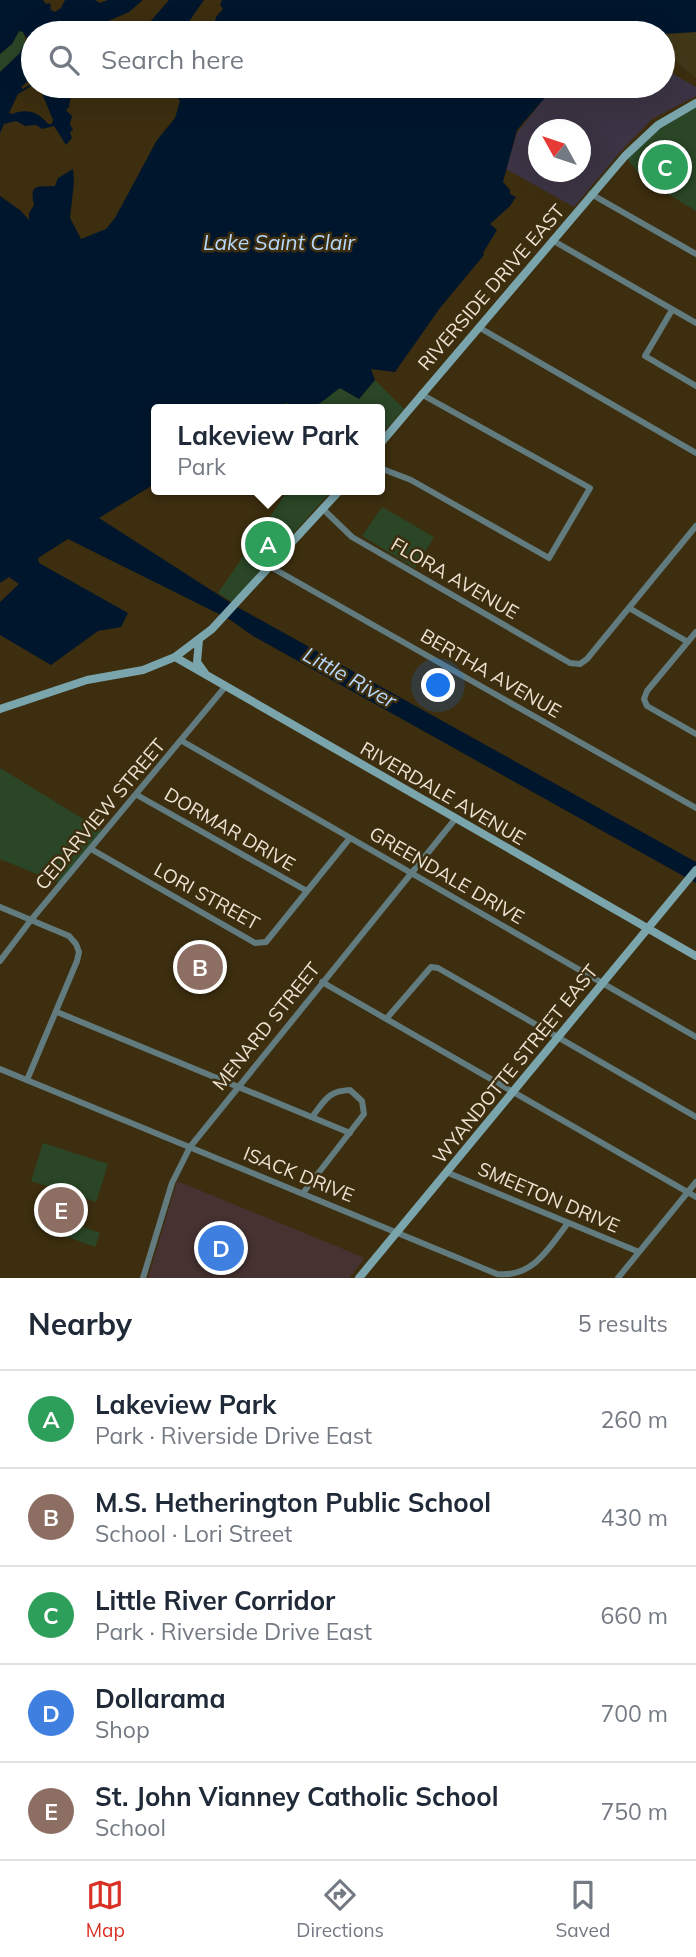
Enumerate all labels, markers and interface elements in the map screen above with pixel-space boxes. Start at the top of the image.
search box [21,21,675,98]
icon: search [45,41,83,79]
text: Search here [101,43,244,76]
north arrow [528,119,591,182]
pin: C [642,141,688,193]
street label: RIVERSIDE DRIVE EAST [412,199,570,375]
water label: Lake Saint Clair [203,229,356,255]
popup [151,404,385,495]
text: Lakeview Park [177,419,359,452]
text: Park [177,452,226,481]
pin: A [245,518,291,570]
street label: FLORA AVENUE [387,532,523,624]
street label: BERTHA AVENUE [416,623,566,723]
water label: Little River [299,641,402,714]
your location [421,668,455,702]
street label: CEDARVIEW STREET [30,733,171,895]
street label: RIVERDALE AVENUE [356,736,530,850]
street label: DORMAR DRIVE [160,782,300,876]
street label: GREENDALE DRIVE [365,821,529,929]
street label: LORI STREET [150,857,264,935]
pin: B [177,941,223,993]
street label: MENARD STREET [207,957,325,1095]
street label: WYANDOTTE STREET EAST [427,959,603,1169]
street label: ISACK DRIVE [240,1141,358,1207]
street label: SMEETON DRIVE [475,1156,623,1238]
pin: E [38,1184,84,1236]
pin: D [198,1222,244,1274]
text: Nearby [28,1305,132,1343]
text: 5 results [578,1309,668,1338]
text: Lakeview Park [95,1388,276,1421]
text: A [42,1405,60,1434]
text: 260 m [600,1405,668,1434]
text: Park · Riverside Drive East [95,1421,372,1450]
text: M.S. Hetherington Public School [95,1486,491,1519]
text: B [43,1503,59,1532]
text: 430 m [600,1503,668,1532]
text: School · Lori Street [95,1519,292,1548]
text: Little River Corridor [95,1584,335,1617]
text: C [43,1601,59,1630]
text: 660 m [600,1601,668,1630]
text: Park · Riverside Drive East [95,1617,372,1646]
text: Dollarama [95,1682,226,1715]
text: D [42,1699,60,1728]
text: 700 m [600,1699,668,1728]
text: Shop [95,1715,150,1744]
text: St. John Vianney Catholic School [95,1780,498,1813]
text: E [44,1797,58,1826]
text: 750 m [600,1797,668,1826]
text: School [95,1813,166,1842]
tab: Map [86,1876,125,1942]
tab: Directions [296,1876,384,1942]
tab: Saved [555,1876,610,1942]

